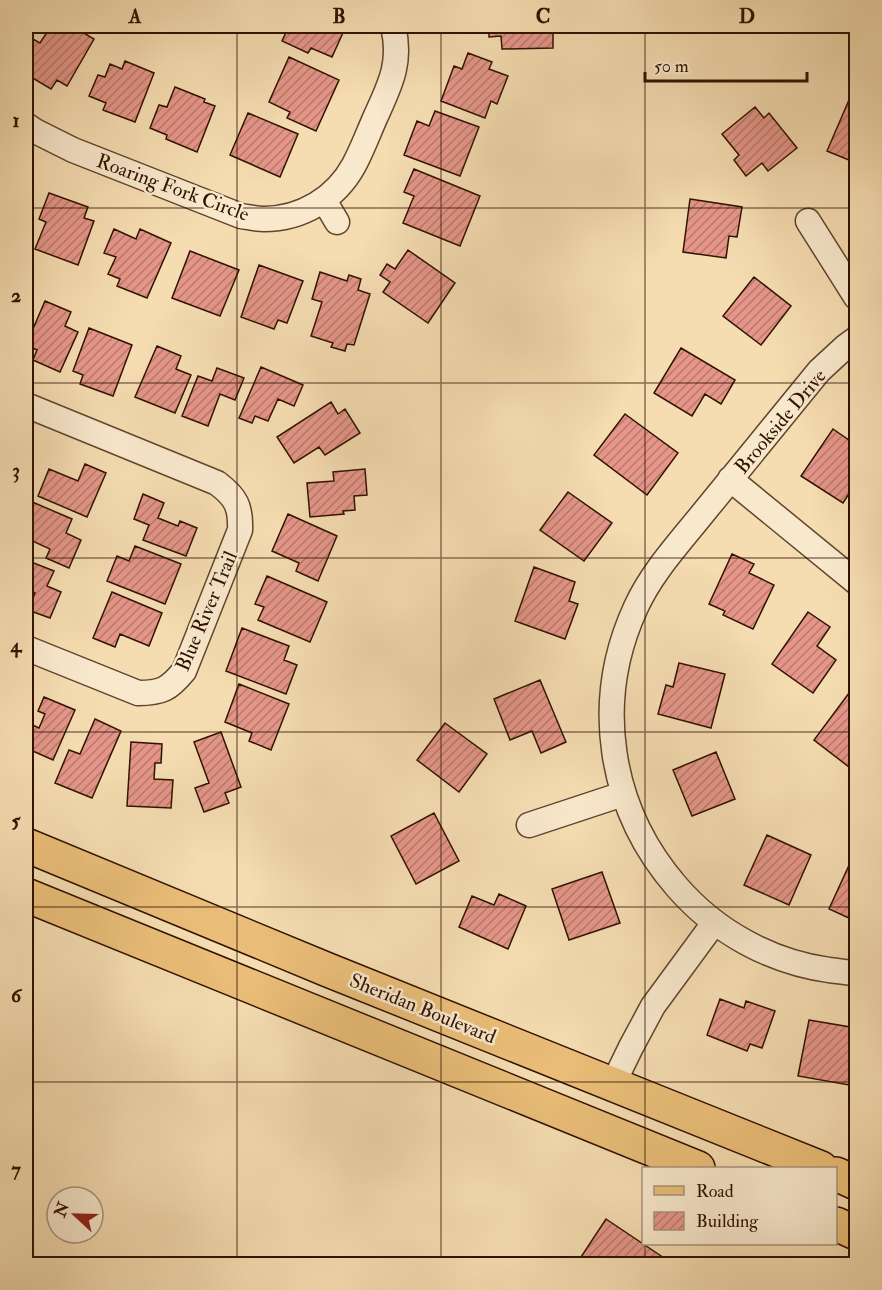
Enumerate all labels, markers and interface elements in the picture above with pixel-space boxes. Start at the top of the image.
text: A [128,4,142,29]
text: B [332,4,346,29]
text: C [536,4,550,29]
text: D [739,4,755,29]
scale bar [645,45,807,83]
text: 50 m [654,55,689,78]
text: 1 [12,108,20,133]
street label: Roaring Fork Circle [93,148,253,227]
text: 2 [11,283,21,308]
street label: Brookside Drive [729,364,831,479]
text: 3 [12,458,20,483]
street label: Blue River Trail [170,547,243,675]
text: 4 [10,633,23,658]
text: 5 [12,808,22,833]
street label: Sheridan Boulevard [346,968,500,1049]
text: 6 [11,983,23,1008]
text: 7 [11,1157,21,1182]
legend [642,1167,837,1245]
text: Road [696,1180,734,1203]
north arrow [45,1185,105,1245]
text: N [50,1199,74,1221]
text: Building [696,1210,759,1233]

